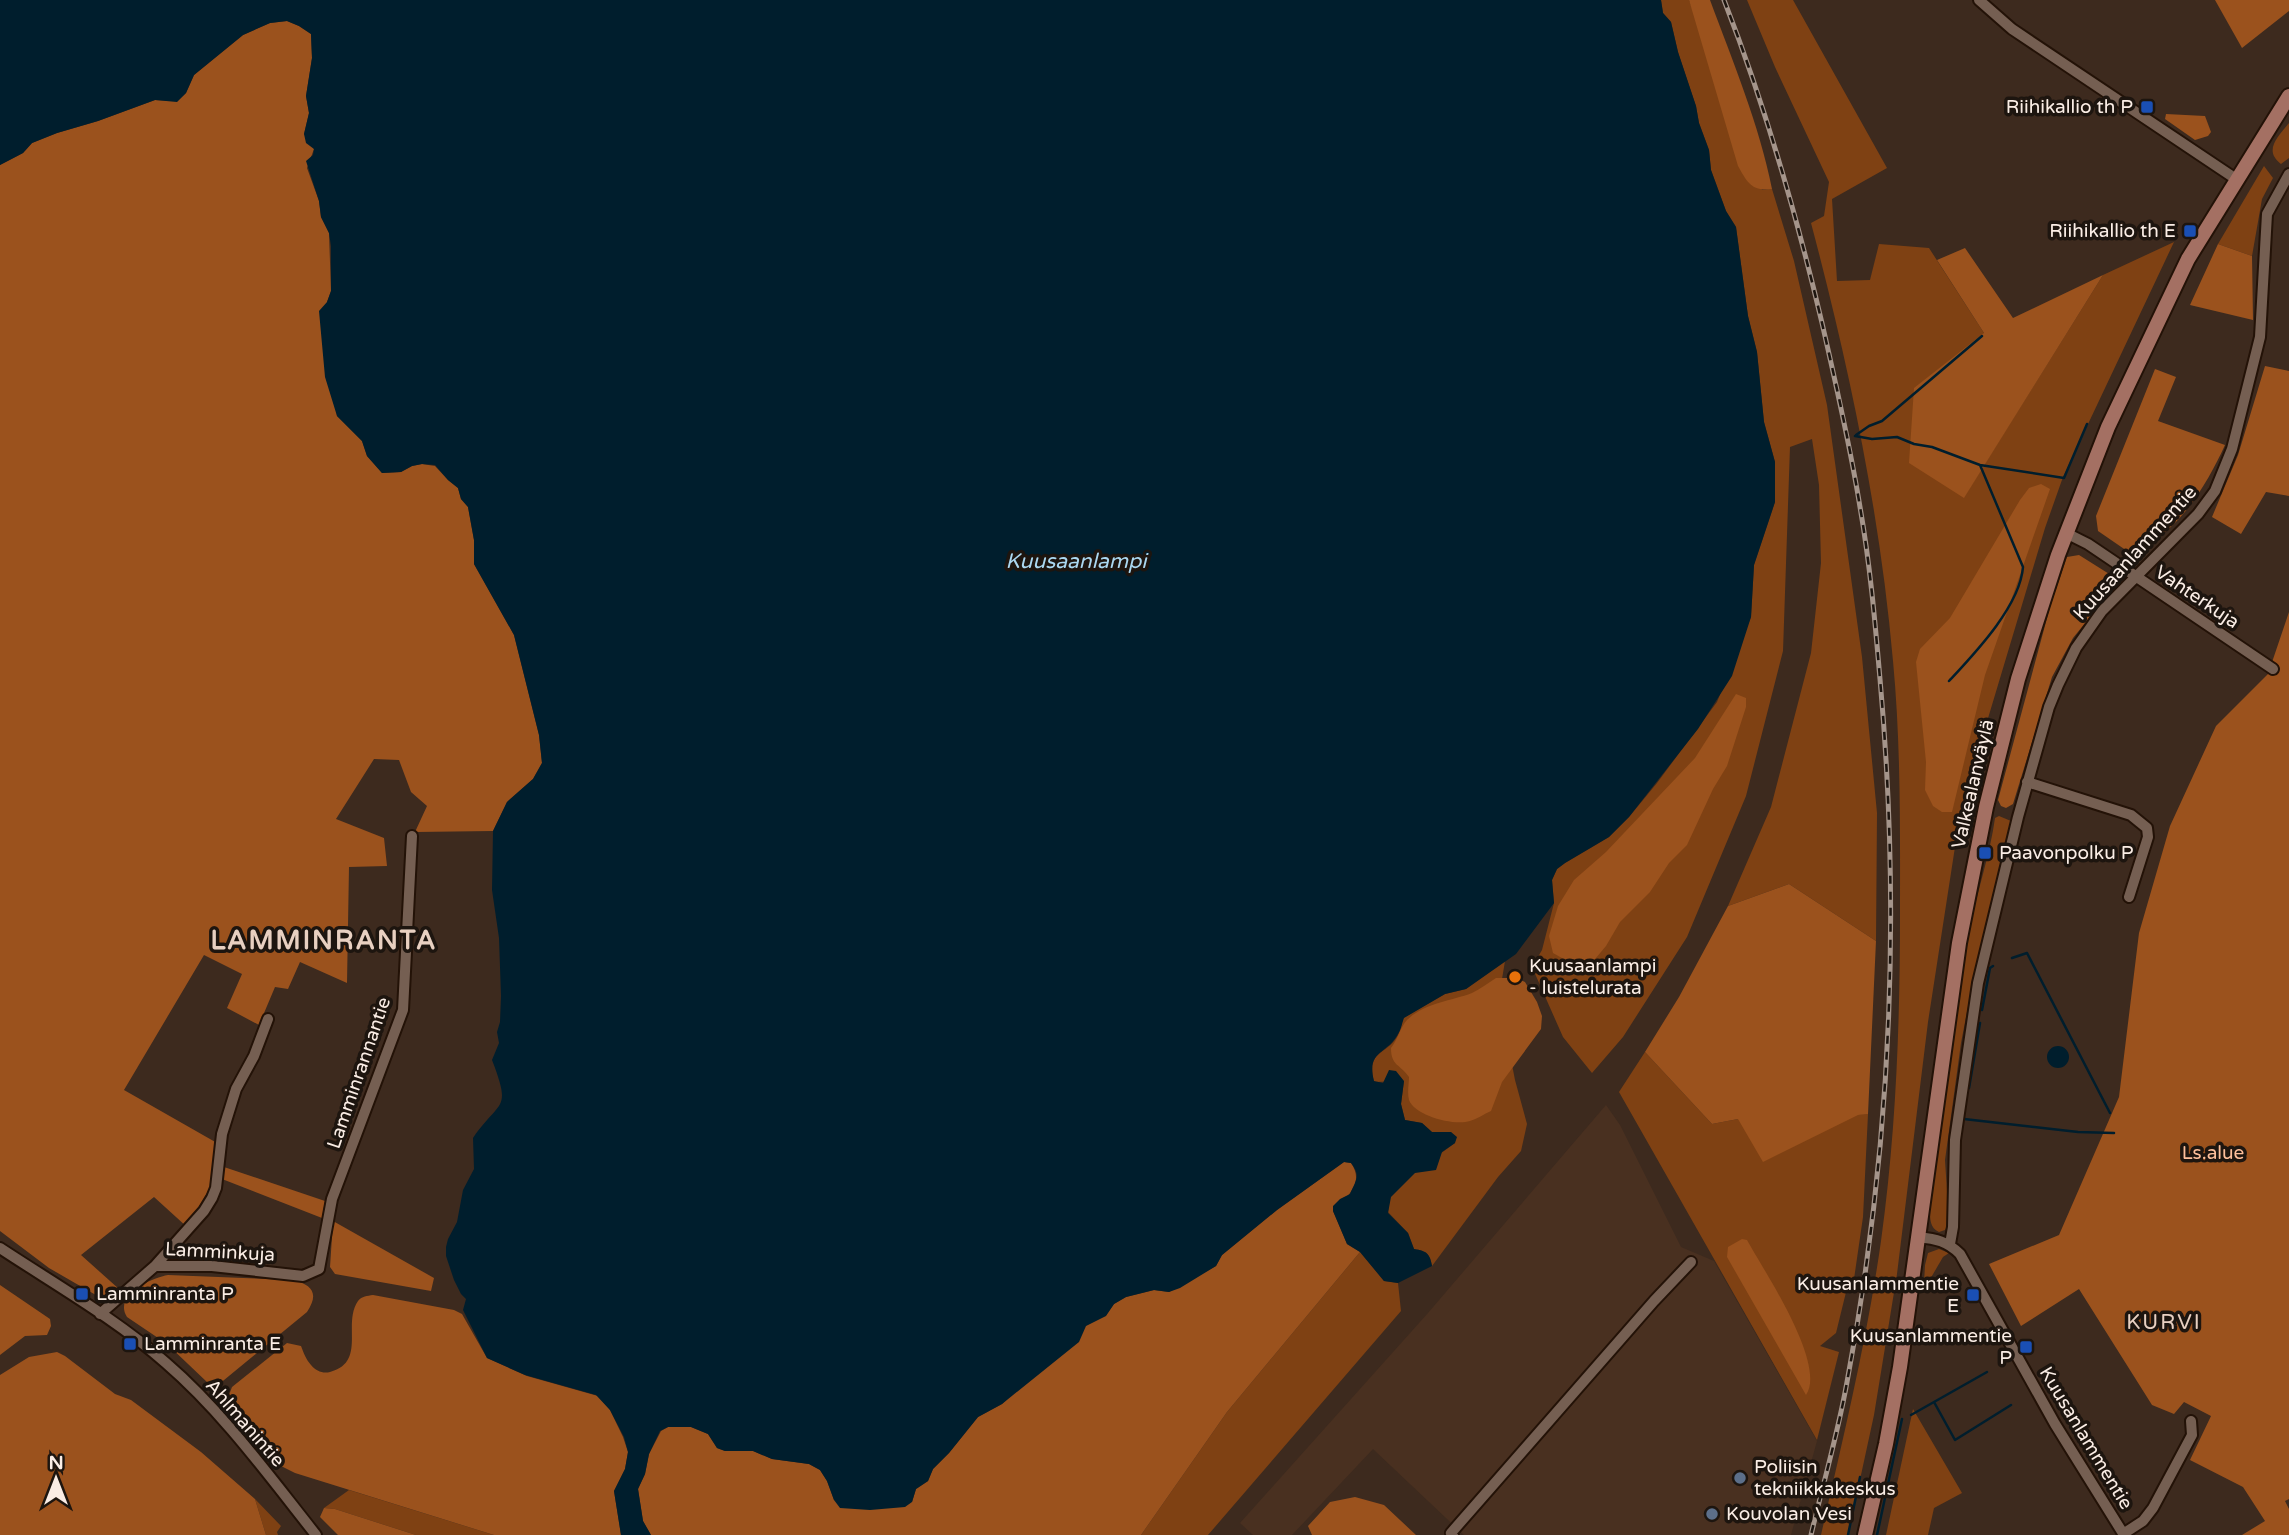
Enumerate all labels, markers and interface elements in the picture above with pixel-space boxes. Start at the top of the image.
place label: Riihikallio th P [2006,96,2133,118]
marker: Riihikallio th P [2139,99,2155,115]
place label: Riihikallio th E [2049,220,2176,242]
marker: Riihikallio th E [2182,223,2198,239]
street label: Kuusaanlammentie [2069,481,2201,625]
water label: Kuusaanlampi [1006,549,1149,574]
street label: Vahterkuja [2151,561,2243,633]
street label: Valkealanväylä [1947,717,1999,851]
place label: Paavonpolku P [1999,842,2134,864]
marker: Paavonpolku P [1977,845,1993,861]
district label: LAMMINRANTA [211,925,437,956]
place label: Kuusaanlampi - luistelurata [1529,955,1657,999]
marker: Kuusaanlampi - luistelurata [1507,969,1523,985]
street label: Lamminrannantie [323,994,395,1152]
park label: Ls.alue [2182,1142,2244,1164]
street label: Lamminkuja [164,1238,276,1266]
place label: Kuusanlammentie E [1797,1273,1959,1317]
place label: Lamminranta P [96,1283,234,1305]
marker: Lamminranta P [74,1286,90,1302]
marker: Kuusanlammentie E [1965,1287,1981,1303]
district label: KURVI [2126,1310,2202,1335]
place label: Kuusanlammentie P [1850,1325,2012,1369]
place label: Lamminranta E [144,1333,281,1355]
marker: Lamminranta E [122,1336,138,1352]
marker: Kuusanlammentie P [2018,1339,2034,1355]
street label: Kuusanlammentie [2035,1363,2137,1513]
street label: Ahlmanintie [201,1375,289,1471]
north arrow [21,1444,91,1514]
text: N [48,1452,64,1474]
place label: Poliisin tekniikkakeskus [1754,1456,1896,1500]
marker: Poliisin tekniikkakeskus [1732,1470,1748,1486]
place label: Kouvolan Vesi [1726,1503,1852,1525]
marker: Kouvolan Vesi [1704,1506,1720,1522]

